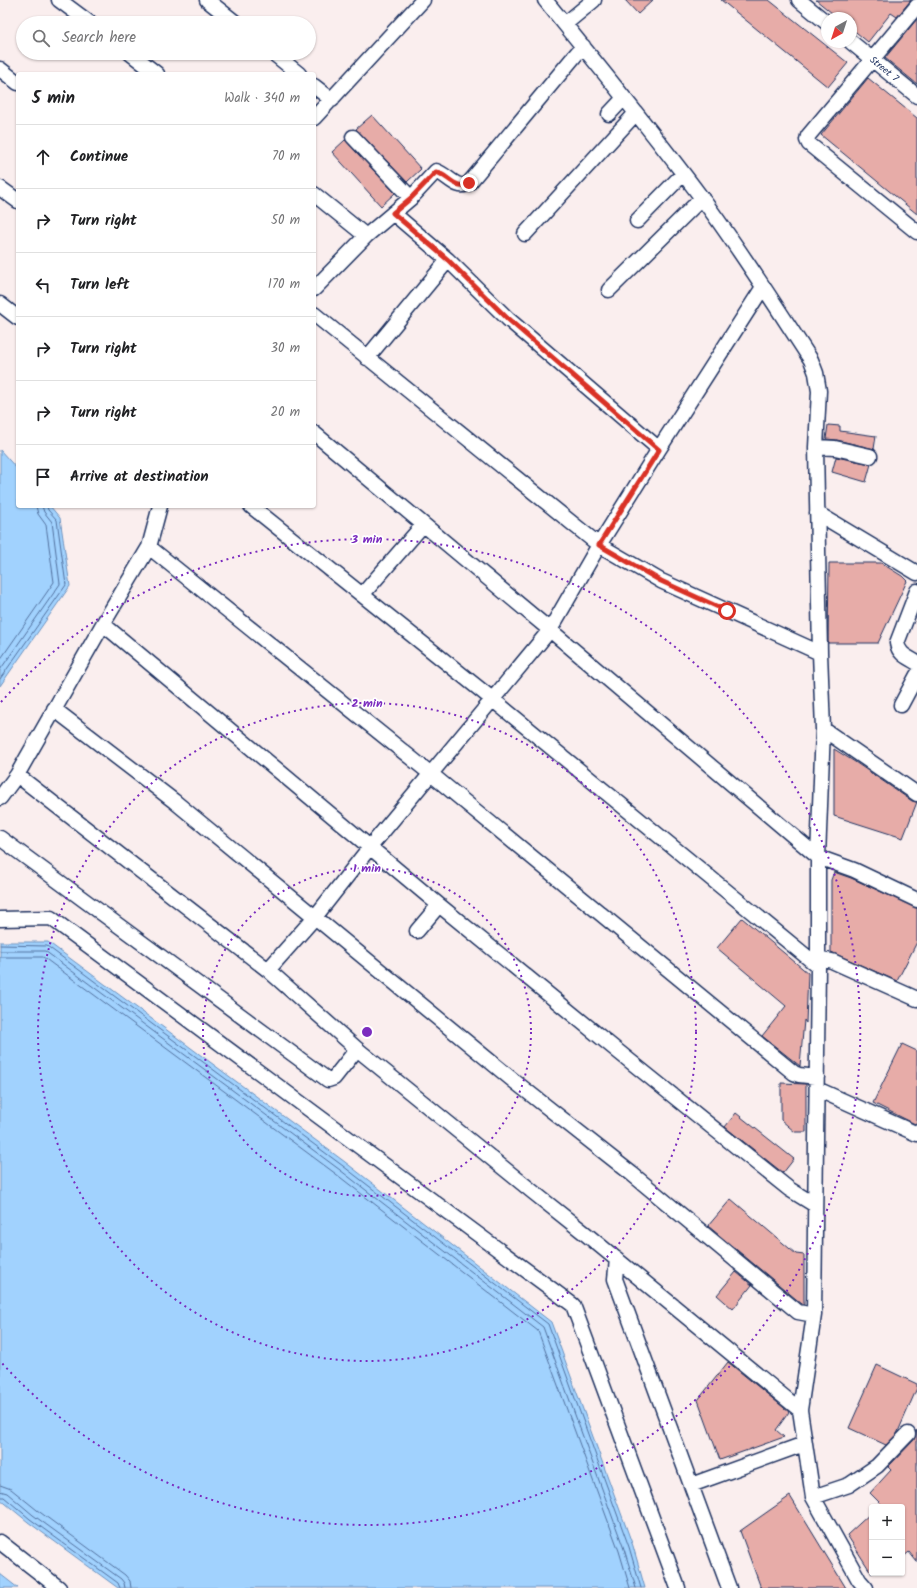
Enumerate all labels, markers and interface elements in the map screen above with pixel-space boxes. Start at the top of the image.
north arrow [821,12,857,48]
search box [16,16,316,60]
text: Search here [62,26,136,50]
icon: search [30,27,52,49]
street label: Street 7 [866,52,903,86]
text: 5 min [32,85,75,112]
text: Walk · 340 m [224,88,300,109]
text: Continue [70,145,128,169]
icon: ahead [32,146,54,168]
text: 70 m [272,146,300,167]
route end [460,174,478,192]
text: Turn right [70,209,137,233]
icon: right [32,210,54,232]
text: 50 m [271,210,300,231]
text: Turn left [70,273,130,297]
icon: left [32,274,54,296]
text: 170 m [268,274,300,295]
text: Turn right [70,337,137,361]
icon: right [32,338,54,360]
text: 30 m [271,338,300,359]
text: Turn right [70,401,137,425]
icon: right [32,402,54,424]
text: 20 m [270,402,300,423]
text: Arrive at destination [70,465,209,489]
icon: arrive [32,466,54,488]
text: 3 min [351,530,383,549]
route start [718,602,736,620]
text: 2 min [351,694,383,713]
text: 1 min [353,859,381,878]
centre of rings [360,1025,374,1039]
map controls [869,1504,905,1576]
button: + [869,1504,905,1540]
button: − [869,1540,905,1576]

